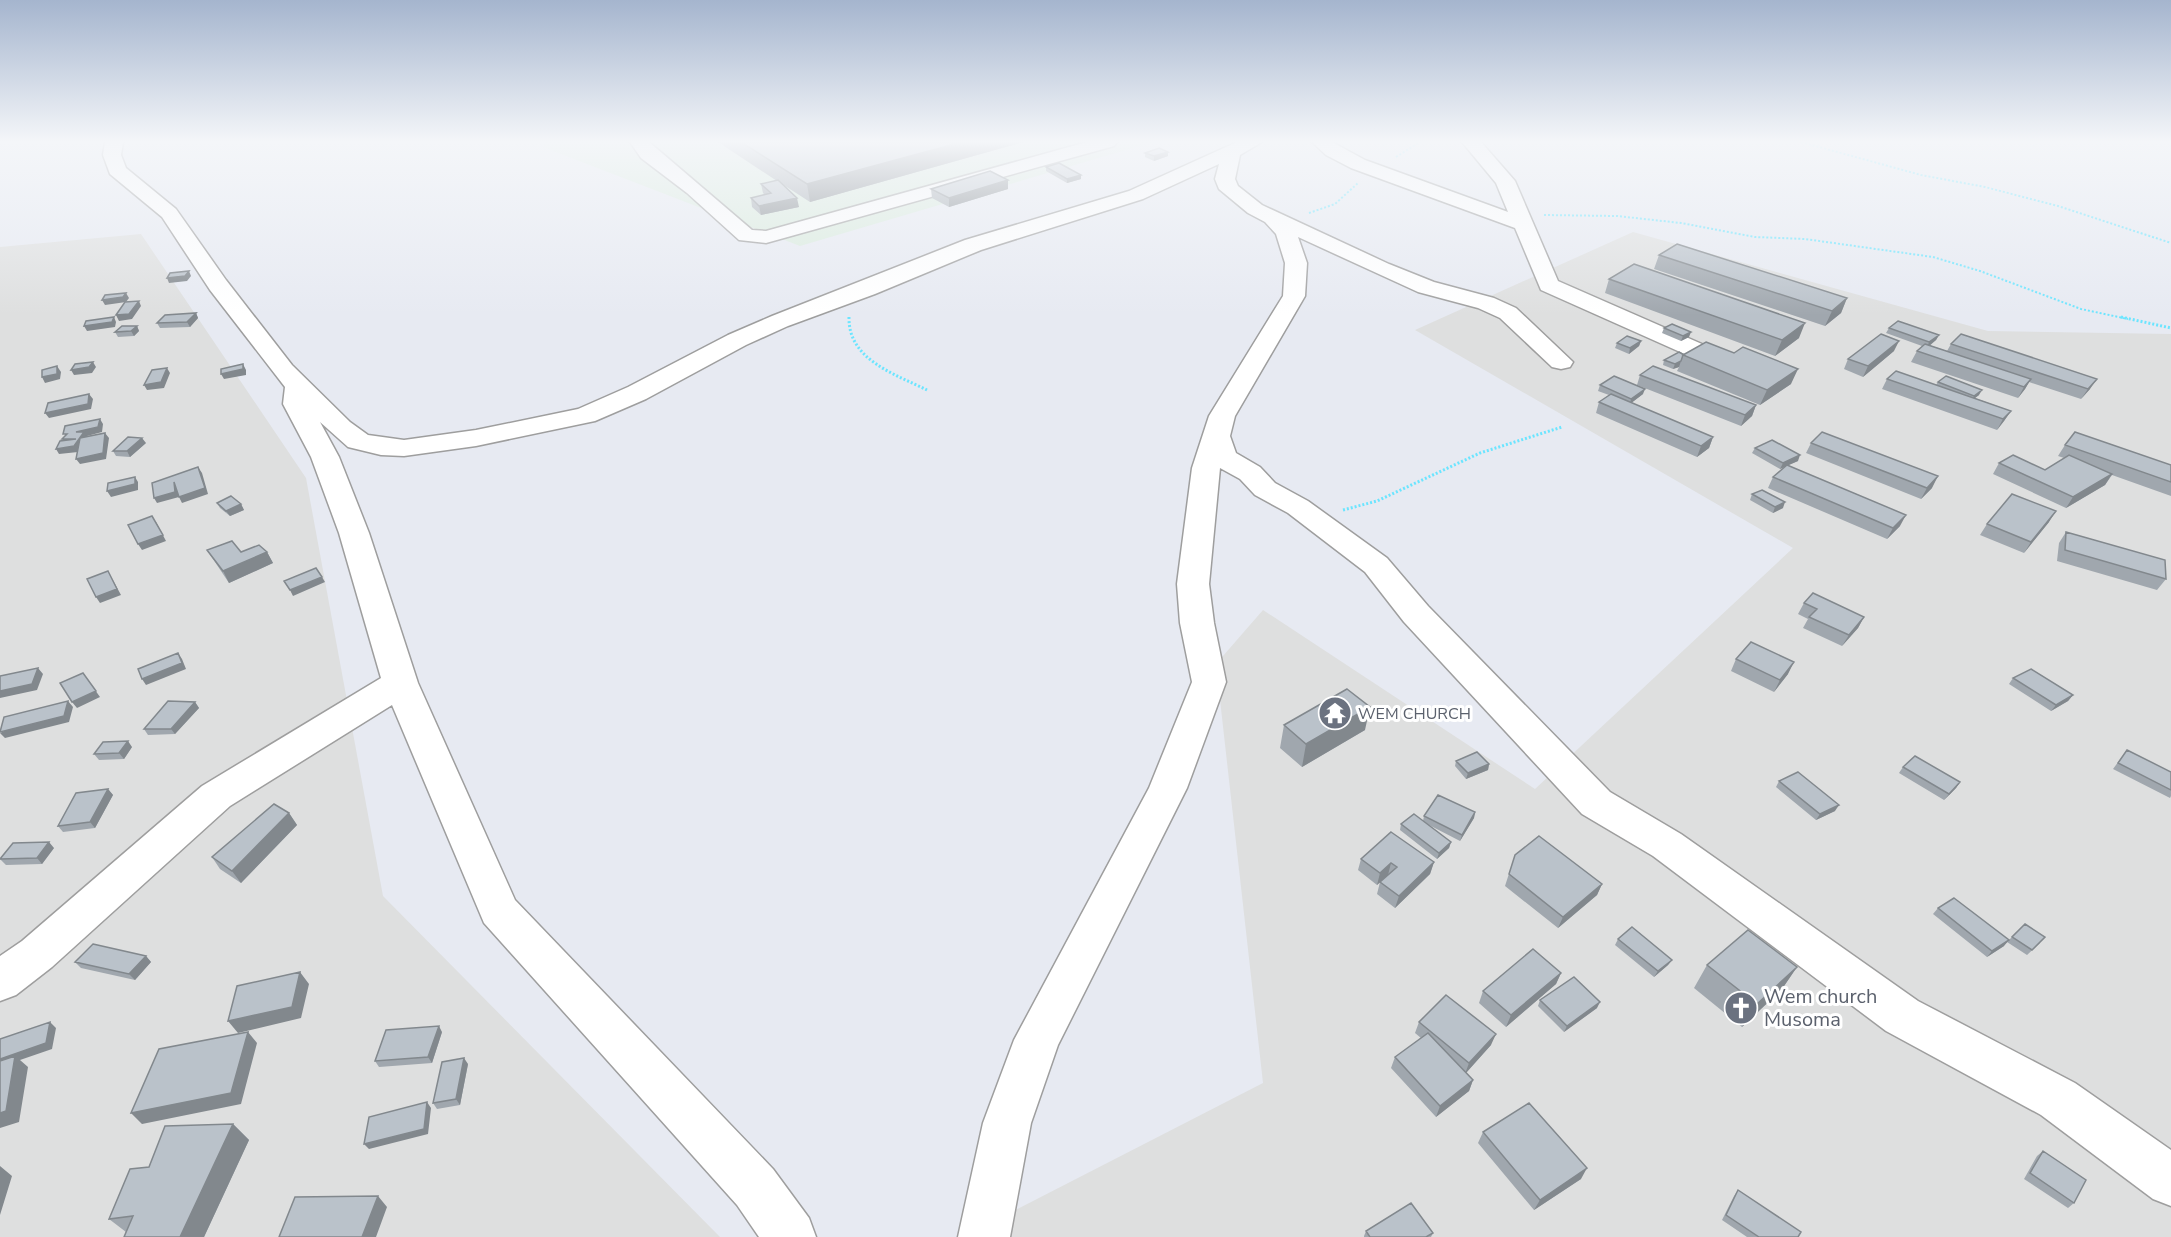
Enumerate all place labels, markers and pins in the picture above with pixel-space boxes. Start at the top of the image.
temple icon: WEM CHURCH [1317,695,1353,731]
place label: WEM CHURCH [1358,703,1471,725]
place label: Wem church Musoma [1764,983,1877,1033]
church icon: Wem church Musoma [1723,990,1759,1026]

